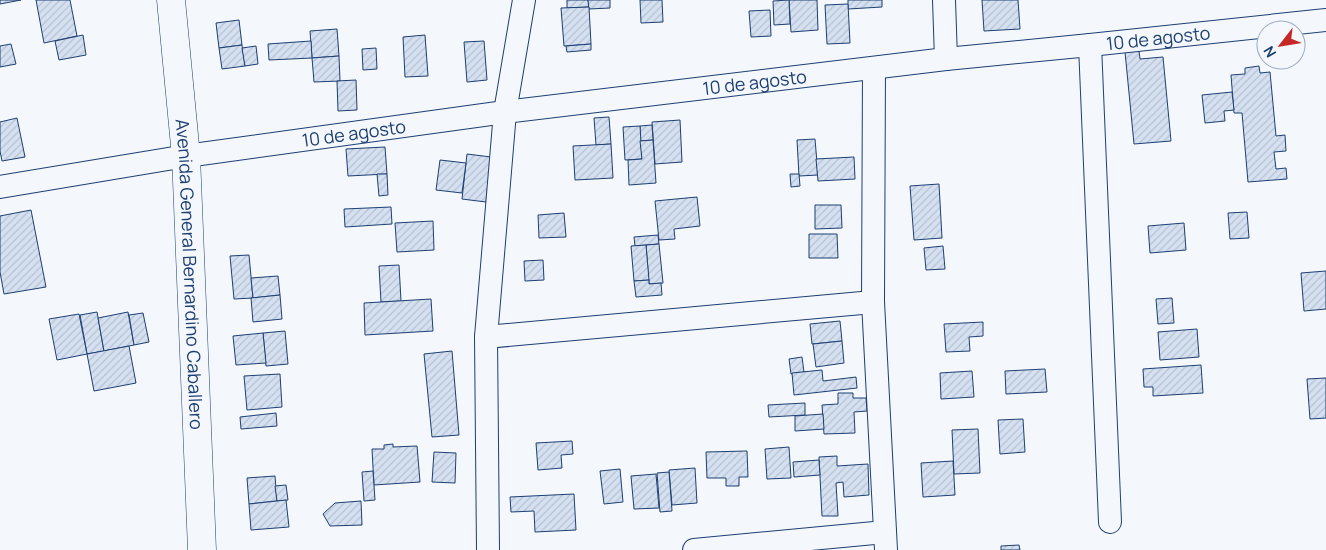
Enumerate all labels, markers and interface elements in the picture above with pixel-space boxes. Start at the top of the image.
street label: 10 de agosto [1105,20,1211,55]
north arrow [1256,20,1306,70]
text: N [1259,43,1280,61]
street label: 10 de agosto [701,64,808,100]
street label: 10 de agosto [300,114,407,152]
street label: Avenida General Bernardino Caballero [170,118,209,430]

